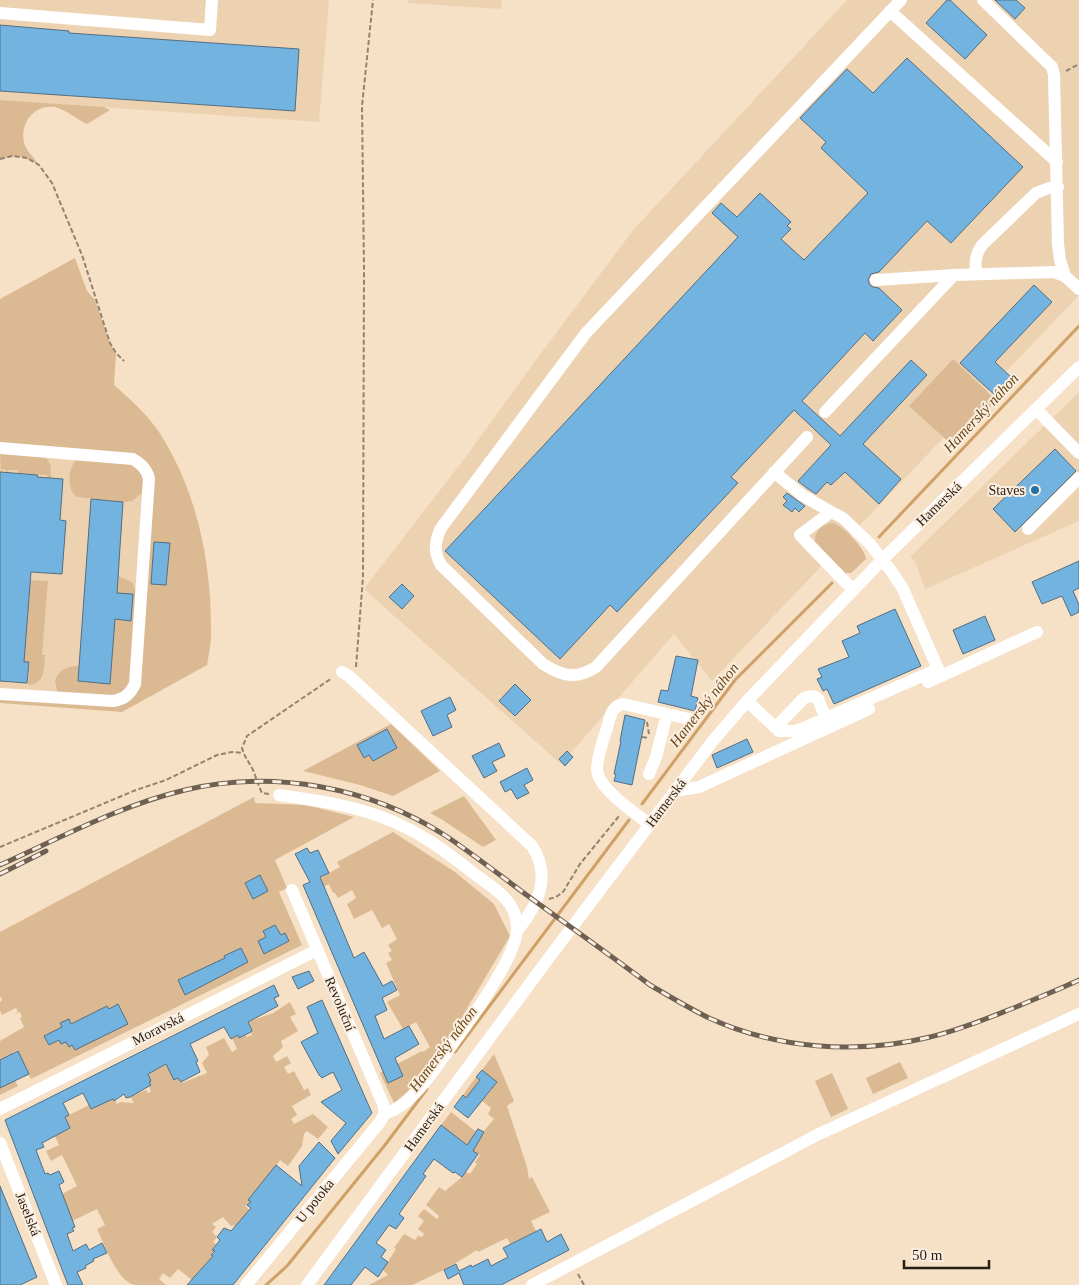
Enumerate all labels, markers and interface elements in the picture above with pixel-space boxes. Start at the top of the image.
water label: Hamerský náhon [940,370,1022,457]
street label: Hamerská [913,478,965,529]
place label: Staves [988,483,1025,498]
marker: Staves [1029,484,1041,496]
water label: Hamerský náhon [666,660,742,751]
street label: Hamerská [643,775,690,830]
street label: Revoluční [322,975,358,1034]
water label: Hamerský náhon [405,1003,480,1095]
street label: Moravská [130,1009,187,1048]
street label: Hamerská [401,1099,447,1154]
street label: U potoka [293,1176,338,1226]
street label: Jaselská [12,1190,44,1239]
scale bar [904,1238,989,1270]
text: 50 m [912,1247,943,1263]

